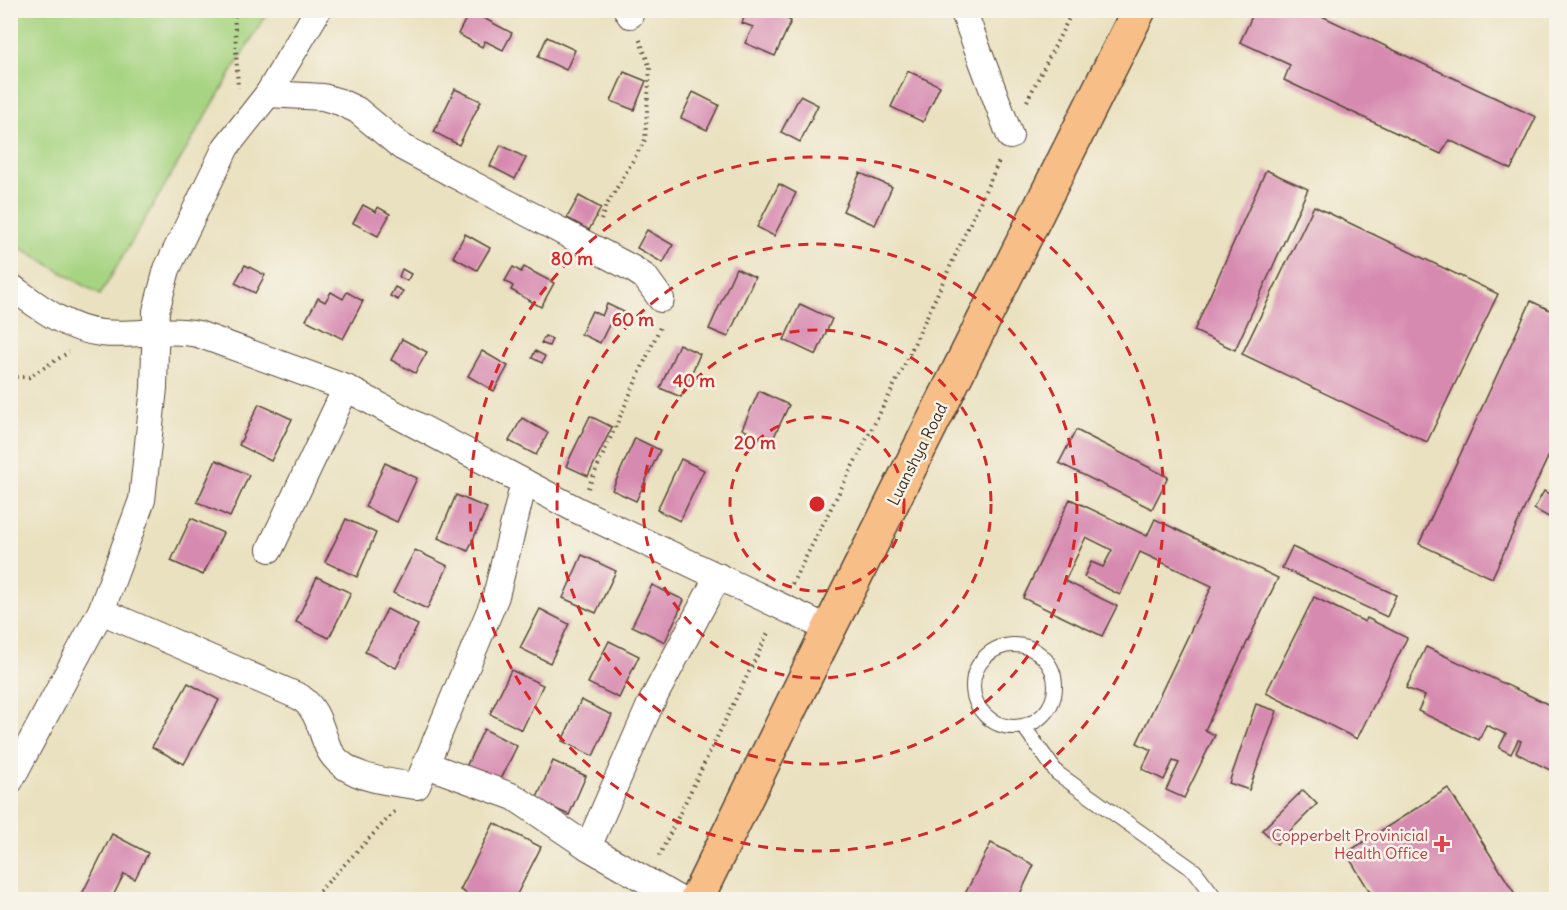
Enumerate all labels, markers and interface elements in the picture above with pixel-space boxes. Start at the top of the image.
text: 80 m [551,247,593,270]
text: 60 m [612,308,654,331]
text: 40 m [673,369,715,392]
street label: Luanshya Road [883,399,951,509]
text: 20 m [734,431,776,454]
centre of rings [807,494,827,514]
place label: Copperbelt Provinicial Health Office [1271,825,1428,863]
marker: Copperbelt Provinicial Health Office [1433,835,1451,853]

